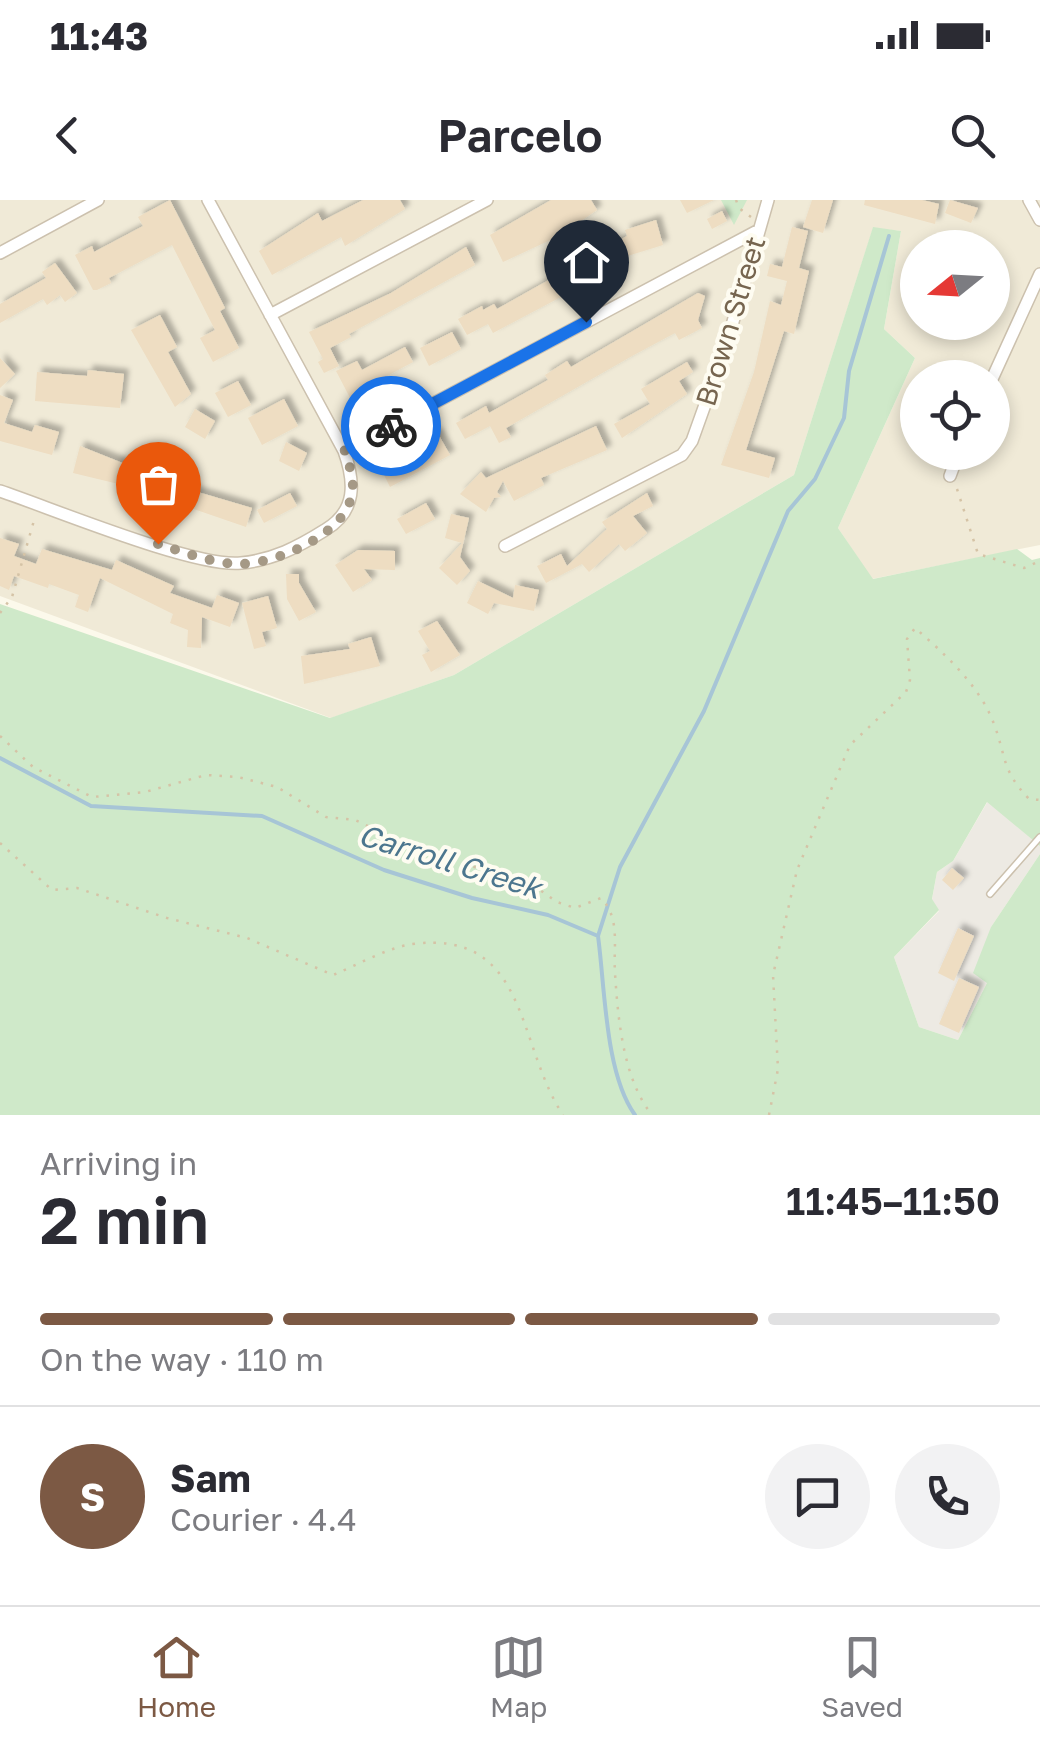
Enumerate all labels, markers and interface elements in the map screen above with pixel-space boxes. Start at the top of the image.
text: 11:43 [50,13,148,58]
icon: back [40,108,95,163]
text: Parcelo [438,108,602,162]
icon: search [945,108,1000,163]
pin [544,220,629,323]
north arrow [900,230,1010,340]
map controls [900,230,1010,470]
street label: Brown Street [689,232,771,410]
icon: home [559,235,614,290]
button: locate [900,360,1010,470]
courier [341,376,441,476]
icon: bike [364,399,419,454]
pin [116,442,201,545]
icon: bag [131,457,186,512]
water label: Carroll Creek [355,816,548,907]
text: Arriving in [40,1144,197,1182]
text: 11:45–11:50 [786,1178,1000,1223]
text: 2 min [40,1180,209,1258]
text: On the way · 110 m [40,1340,324,1378]
button: chat [765,1444,870,1549]
button: phone [895,1444,1000,1549]
text: Sam [170,1455,251,1500]
text: S [80,1474,105,1519]
text: Courier · 4.4 [170,1500,357,1538]
tab: Home [137,1630,216,1723]
tab: Map [490,1630,547,1723]
tab: Saved [821,1630,903,1723]

